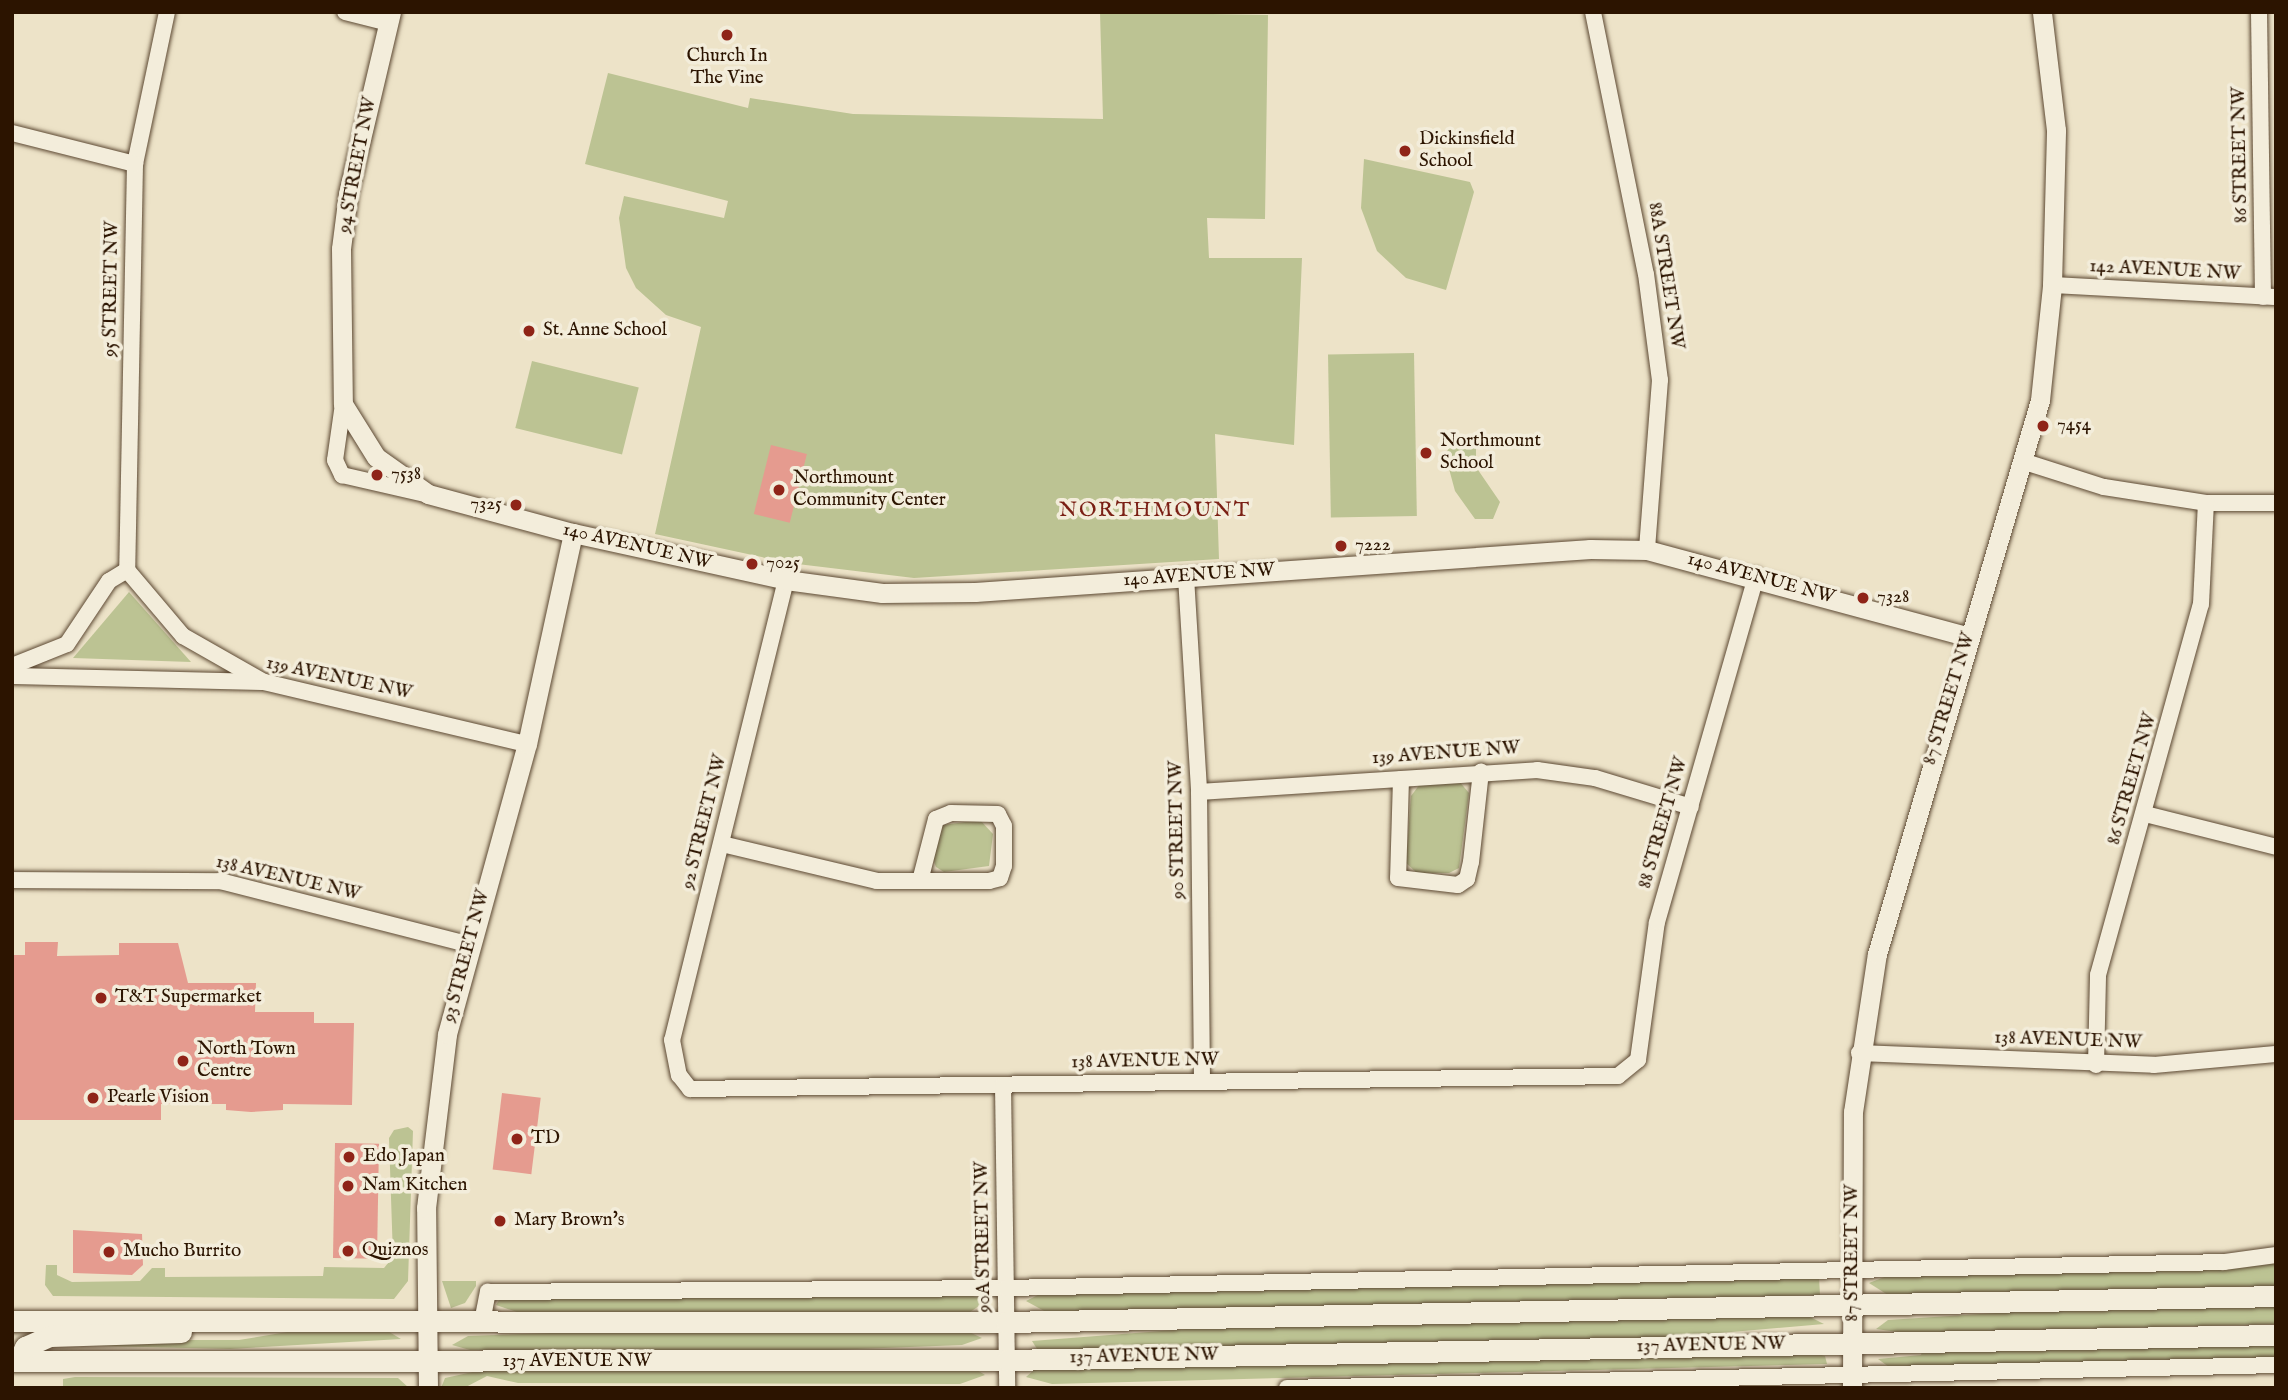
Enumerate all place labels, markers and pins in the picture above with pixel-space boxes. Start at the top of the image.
marker: Church In The Vine [719,27,735,43]
place label: Church In The Vine [686,46,768,90]
place label: Dickinsfield School [1419,129,1515,173]
marker: Dickinsfield School [1397,143,1413,159]
place label: St. Anne School [543,320,667,342]
marker: St. Anne School [521,323,537,339]
place label: 7454 [2057,415,2091,437]
marker: 7454 [2035,418,2051,434]
place label: Northmount School [1440,431,1541,475]
marker: Northmount School [1418,445,1434,461]
place label: 7538 [391,464,421,486]
marker: 7538 [369,467,385,483]
place label: Northmount Community Center [793,468,946,512]
marker: Northmount Community Center [771,482,787,498]
place label: 7325 [470,494,502,516]
marker: 7325 [508,497,524,513]
place label: 7222 [1355,535,1391,557]
marker: 7222 [1333,538,1349,554]
place label: 7025 [766,553,800,575]
marker: 7025 [744,556,760,572]
place label: 7328 [1877,587,1909,609]
marker: 7328 [1855,590,1871,606]
place label: T&T Supermarket [115,987,262,1009]
marker: T&T Supermarket [93,990,109,1006]
place label: North Town Centre [197,1039,296,1083]
marker: North Town Centre [175,1053,191,1069]
place label: Pearle Vision [107,1087,209,1109]
marker: Pearle Vision [85,1090,101,1106]
place label: TD [531,1128,560,1150]
marker: TD [509,1131,525,1147]
place label: Edo Japan [363,1146,445,1168]
marker: Edo Japan [341,1149,357,1165]
place label: Nam Kitchen [362,1175,467,1197]
marker: Nam Kitchen [340,1178,356,1194]
place label: Mary Brown's [514,1210,625,1232]
marker: Mary Brown's [492,1213,508,1229]
place label: Quiznos [362,1240,428,1262]
place label: Mucho Burrito [123,1241,241,1263]
marker: Quiznos [340,1243,356,1259]
marker: Mucho Burrito [101,1244,117,1260]

